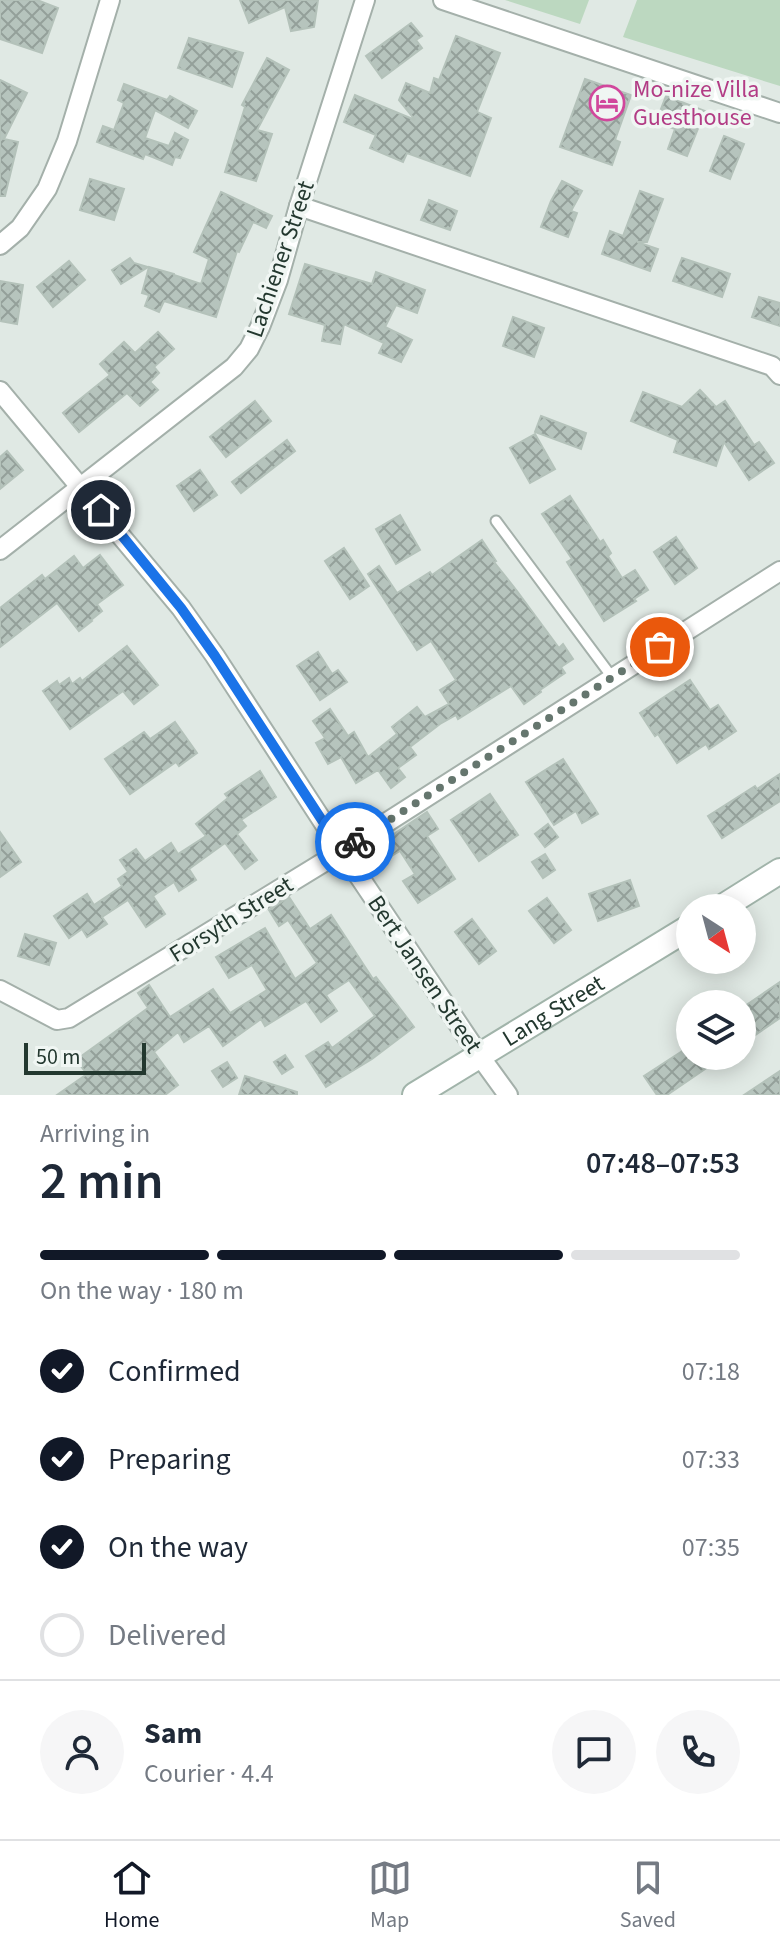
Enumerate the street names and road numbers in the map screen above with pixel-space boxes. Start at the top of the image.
street label: Lachiener Street [237,176,324,342]
street label: Forsyth Street [163,867,300,971]
street label: Bert Jansen Street [359,888,491,1060]
street label: Lang Street [496,966,611,1056]

